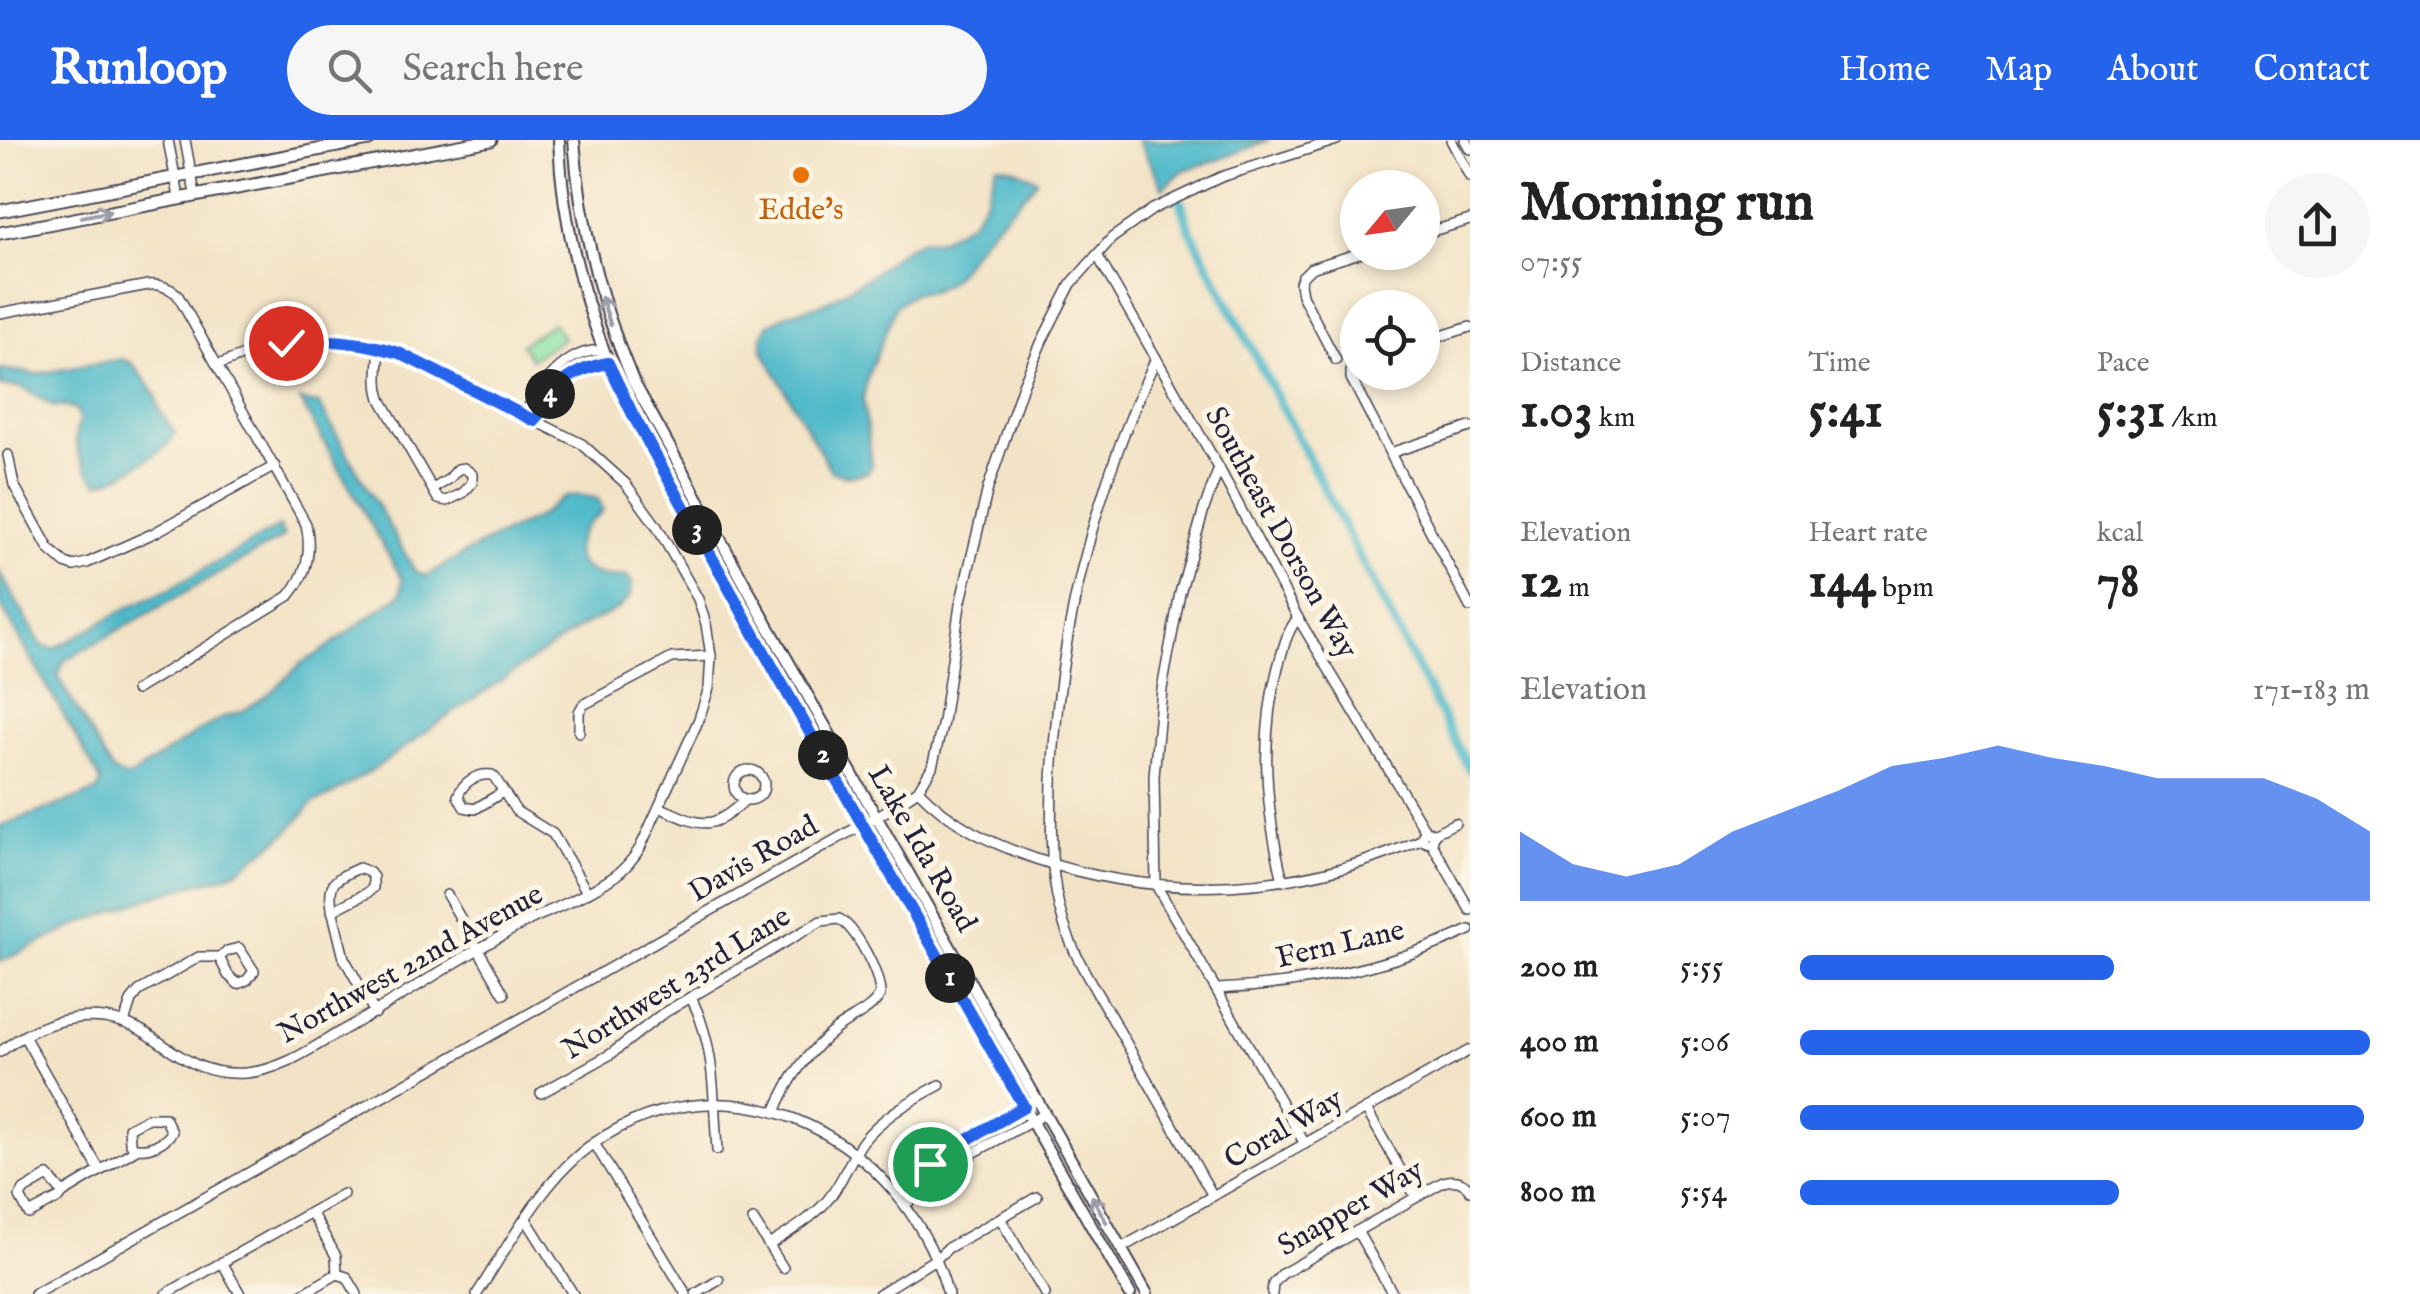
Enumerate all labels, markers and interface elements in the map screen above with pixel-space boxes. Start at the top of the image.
search box [287,25,987,115]
text: Runloop [50,40,227,100]
icon: search [322,43,377,98]
text: Search here [402,46,583,94]
text: Home [1839,48,1930,93]
text: Map [1985,48,2052,93]
text: About [2107,48,2199,93]
text: Contact [2254,48,2370,93]
marker: Edde's [790,164,812,186]
text: Morning run [1520,169,1814,239]
north arrow [1340,170,1440,270]
map controls [1340,170,1440,390]
button: share [2265,173,2370,278]
place label: Edde's [758,192,844,230]
one-way arrow [79,204,111,223]
text: 07:55 [1520,242,1582,283]
button: locate [1340,290,1440,390]
one-way arrow [596,296,614,328]
pin [244,301,329,386]
icon: check [259,316,314,371]
text: Distance [1520,346,1621,381]
text: Time [1808,346,1871,381]
text: Pace [2097,346,2150,381]
pin: 4 [525,369,575,419]
text: 4 [543,376,557,411]
text: 1.03 [1520,381,1593,444]
text: 5:41 [1808,381,1883,444]
text: 5:31 [2097,381,2165,444]
street label: Southeast Dorson Way [1195,401,1365,666]
text: km [1593,401,1635,436]
text: /km [2165,401,2218,436]
pin: 3 [672,505,722,555]
text: 3 [692,512,702,547]
text: Elevation [1520,516,1631,551]
text: Heart rate [1808,516,1928,551]
text: kcal [2097,516,2143,551]
text: 12 [1520,551,1562,614]
text: 144 [1808,551,1876,614]
text: 78 [2097,551,2140,614]
text: m [1562,571,1590,606]
text: bpm [1876,571,1934,606]
text: Elevation [1520,670,1647,711]
text: 171–183 m [2252,670,2370,711]
pin: 2 [798,730,848,780]
text: 2 [816,737,830,772]
street label: Lake Ida Road [858,759,985,940]
street label: Davis Road [683,807,826,912]
street label: Northwest 22nd Avenue [272,876,550,1053]
street label: Northwest 23rd Lane [556,898,798,1069]
street label: Fern Lane [1273,912,1408,978]
text: 200 m [1520,947,1598,988]
text: 5:55 [1680,947,1723,988]
pin: 1 [925,953,975,1003]
text: 1 [945,960,955,995]
text: 400 m [1520,1022,1599,1063]
text: 5:06 [1680,1022,1729,1063]
street label: Coral Way [1218,1081,1350,1179]
text: 600 m [1520,1097,1597,1138]
text: 5:07 [1680,1097,1731,1138]
pin [888,1122,973,1207]
icon: arrive [903,1137,958,1192]
street label: Snapper Way [1271,1152,1431,1266]
text: 800 m [1520,1172,1596,1213]
text: 5:54 [1680,1172,1727,1213]
one-way arrow [1089,1195,1109,1224]

